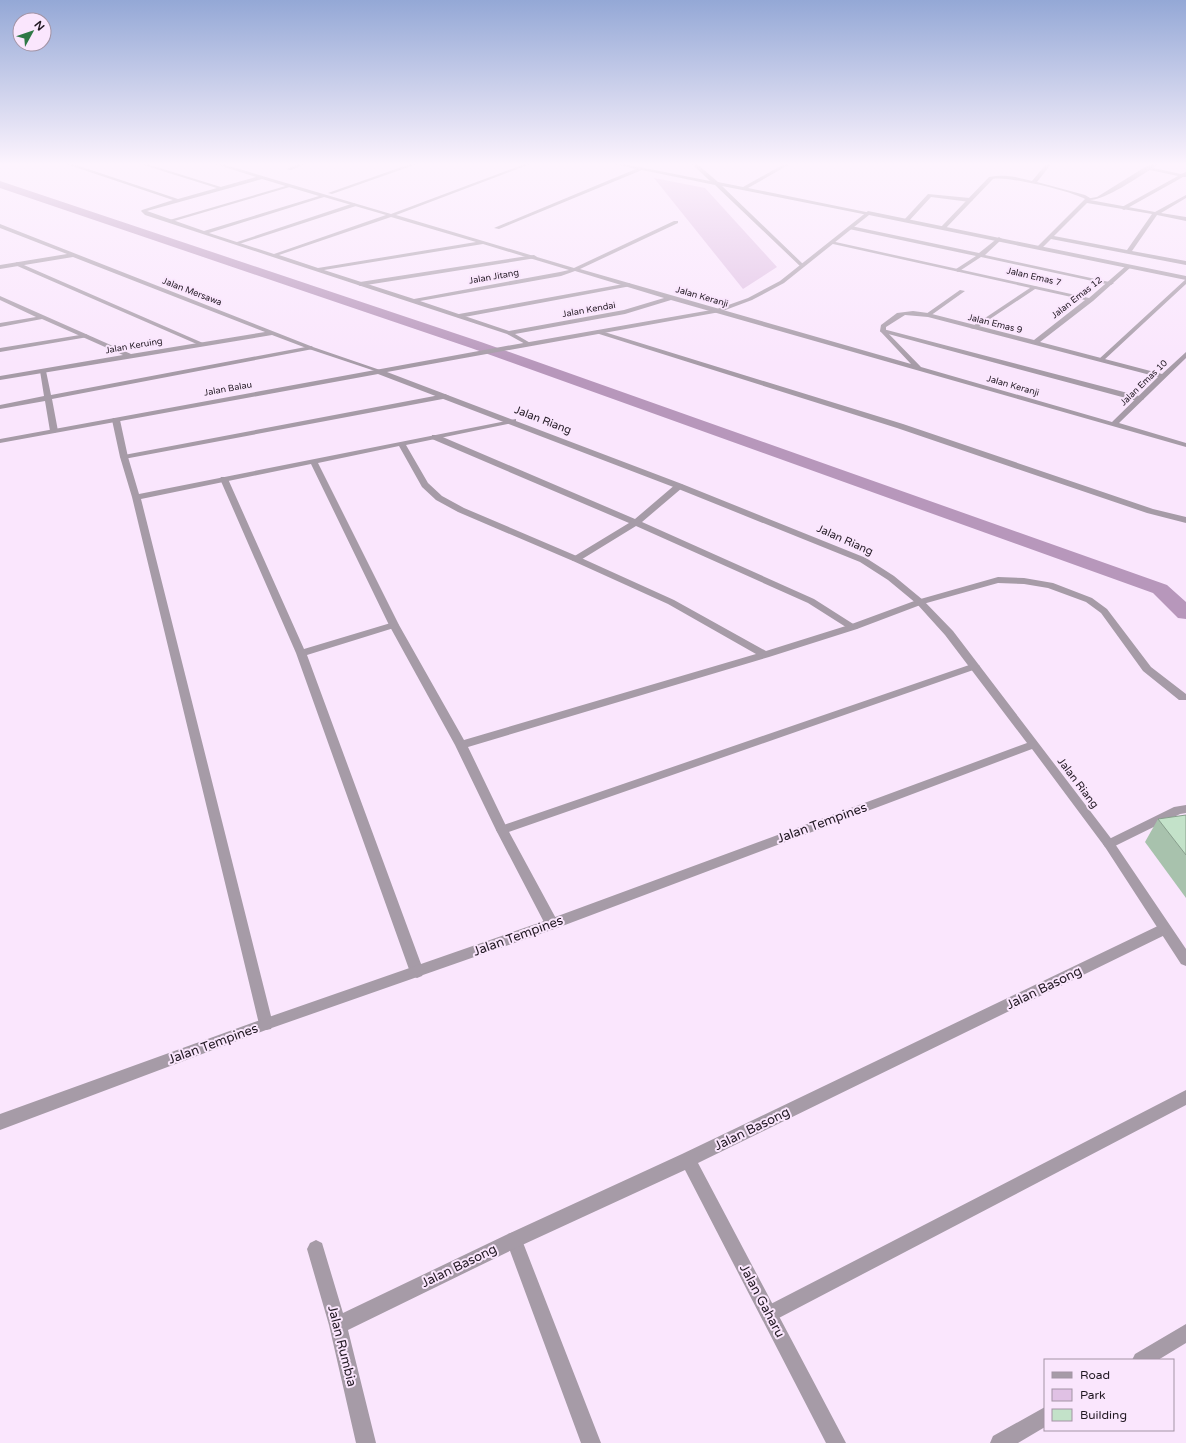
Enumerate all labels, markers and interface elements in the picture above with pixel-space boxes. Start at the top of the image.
north arrow [12,12,52,52]
text: N [31,18,47,33]
street label: Jalan Emas 7 [1006,265,1063,289]
street label: Jalan Jitang [468,267,520,287]
street label: Jalan Emas 12 [1049,275,1105,321]
street label: Jalan Mersawa [161,276,223,308]
street label: Jalan Keranji [675,284,729,310]
street label: Jalan Kendai [561,300,617,320]
street label: Jalan Emas 9 [967,312,1024,336]
street label: Jalan Keruing [105,336,163,356]
street label: Jalan Emas 10 [1118,358,1170,408]
street label: Jalan Keranji [986,373,1040,399]
street label: Jalan Balau [203,379,253,399]
street label: Jalan Riang [513,403,573,437]
street label: Jalan Riang [815,522,875,558]
street label: Jalan Riang [1055,755,1101,811]
street label: Jalan Tempines [775,799,869,847]
street label: Jalan Tempines [471,912,565,960]
street label: Jalan Basong [1004,963,1084,1013]
street label: Jalan Tempines [166,1020,260,1068]
street label: Jalan Basong [712,1104,792,1154]
street label: Jalan Basong [419,1241,499,1291]
street label: Jalan Gaharu [736,1262,788,1340]
street label: Jalan Rumbia [324,1304,360,1388]
legend [1044,1359,1174,1431]
text: Road [1080,1368,1110,1382]
text: Park [1080,1388,1106,1402]
text: Building [1080,1408,1127,1422]

